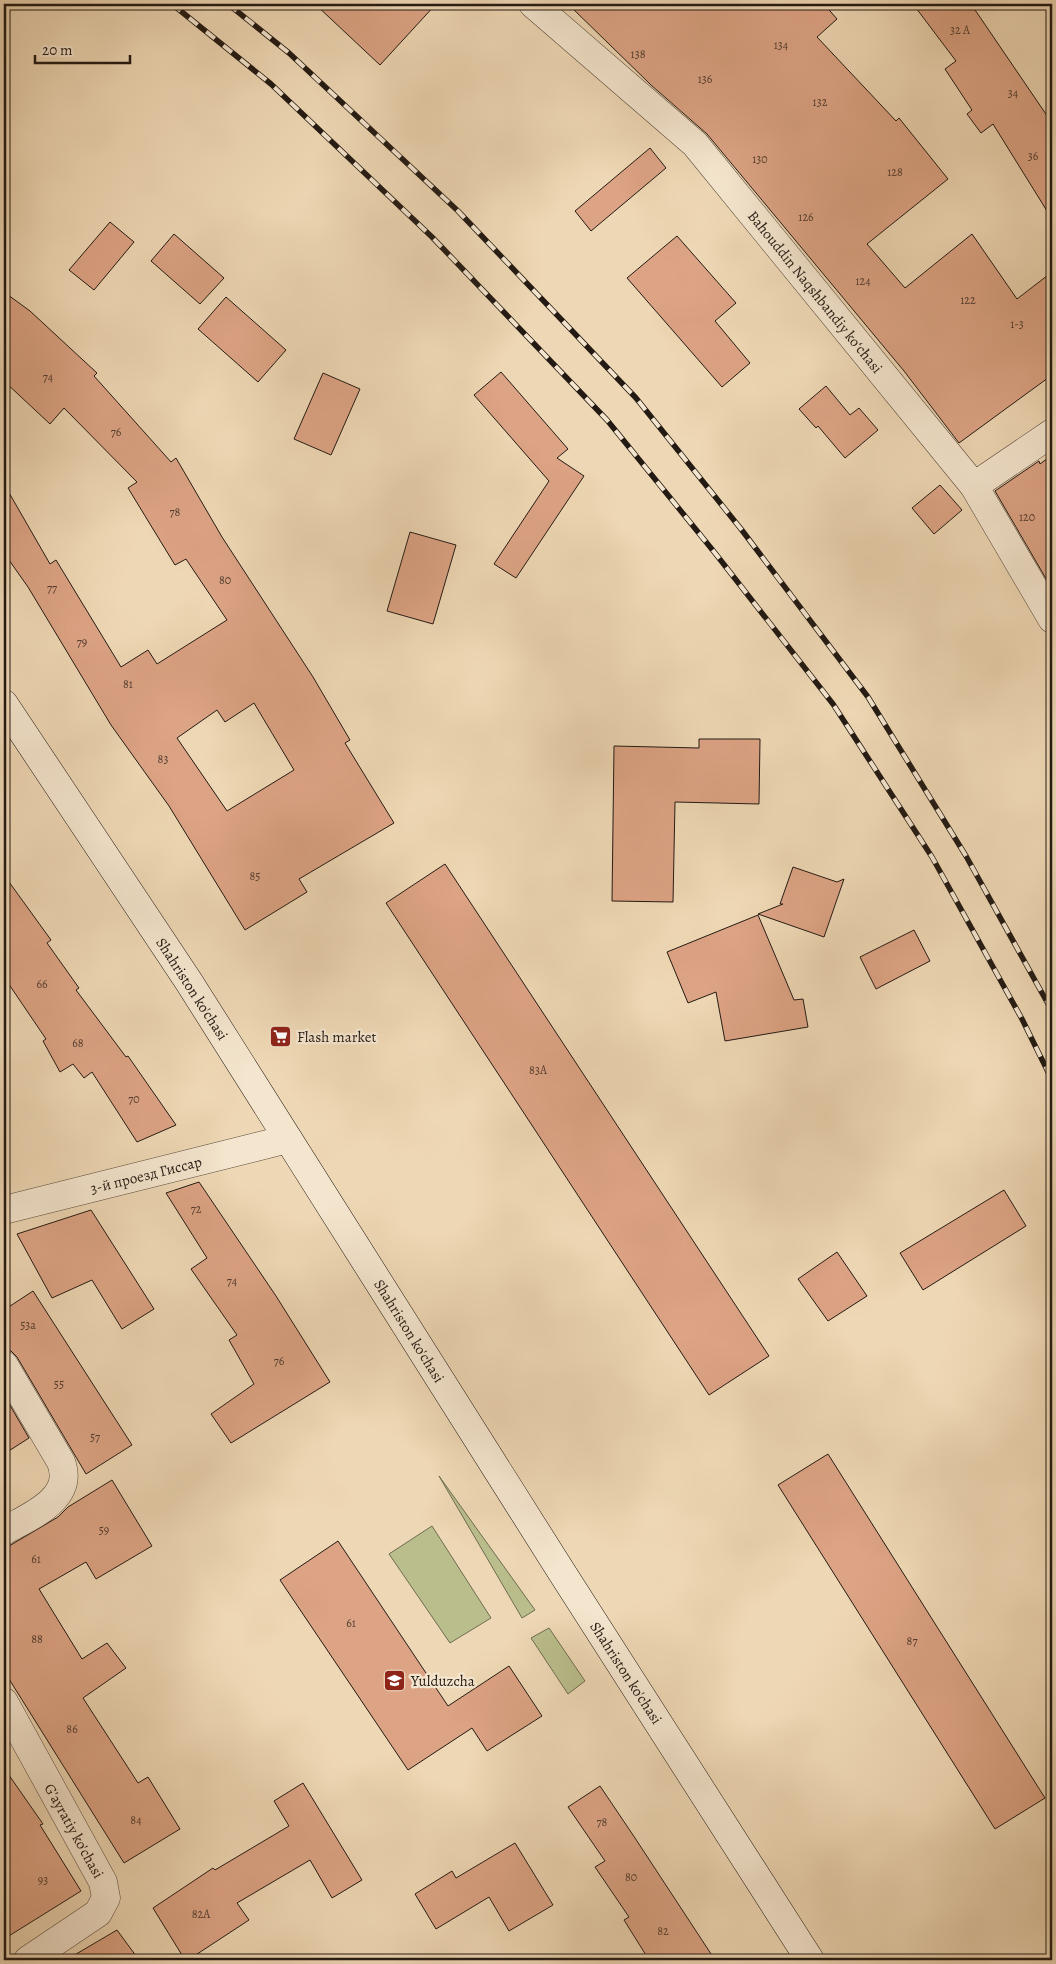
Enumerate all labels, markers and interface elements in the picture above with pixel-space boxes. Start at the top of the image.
house number: 32 А [950,22,971,38]
scale bar [35,32,130,64]
house number: 134 [774,37,789,53]
text: 20 m [42,40,73,60]
house number: 138 [631,46,646,62]
house number: 136 [698,71,713,87]
house number: 34 [1008,85,1019,101]
house number: 132 [813,94,828,110]
house number: 36 [1028,148,1039,164]
house number: 130 [752,151,768,167]
house number: 128 [887,164,903,180]
street label: Bahouddin Naqshbandiy koʻchasi [743,206,887,378]
house number: 126 [798,209,814,225]
house number: 124 [855,273,871,289]
house number: 122 [960,292,976,308]
house number: 1-3 [1010,316,1024,332]
house number: 74 [43,369,54,385]
house number: 76 [111,424,122,440]
house number: 78 [170,504,181,520]
house number: 120 [1019,509,1035,525]
house number: 80 [219,572,231,588]
house number: 77 [47,580,58,596]
house number: 79 [77,634,87,650]
house number: 81 [123,676,133,692]
house number: 83 [158,751,168,767]
house number: 85 [250,868,260,884]
street label: Shahriston ko'chasi [151,934,233,1044]
house number: 66 [36,976,48,992]
supermarket icon: Flash market [269,1025,293,1049]
place label: Flash market [297,1027,376,1047]
house number: 68 [72,1035,84,1051]
house number: 83A [529,1062,548,1078]
house number: 70 [128,1091,140,1107]
street label: 3-й проезд Гиссар [88,1151,204,1199]
house number: 72 [191,1201,202,1217]
house number: 74 [227,1273,238,1289]
street label: Shahriston ko'chasi [369,1275,449,1387]
house number: 53a [20,1317,36,1333]
house number: 76 [274,1353,285,1369]
house number: 55 [54,1376,64,1392]
house number: 57 [90,1429,101,1445]
house number: 59 [99,1522,109,1538]
house number: 61 [31,1551,41,1567]
house number: 61 [346,1615,356,1631]
street label: Shahriston ko'chasi [585,1618,667,1728]
house number: 88 [31,1631,43,1647]
house number: 87 [907,1633,918,1649]
school or university icon: Yulduzcha [383,1669,407,1693]
place label: Yulduzcha [410,1671,475,1691]
house number: 86 [66,1721,78,1737]
street label: G'ayratiy ko'chasi [40,1780,108,1882]
house number: 84 [130,1812,142,1828]
house number: 78 [597,1814,608,1830]
house number: 80 [625,1869,637,1885]
house number: 93 [38,1872,48,1888]
house number: 82A [192,1906,211,1922]
house number: 82 [657,1923,669,1939]

